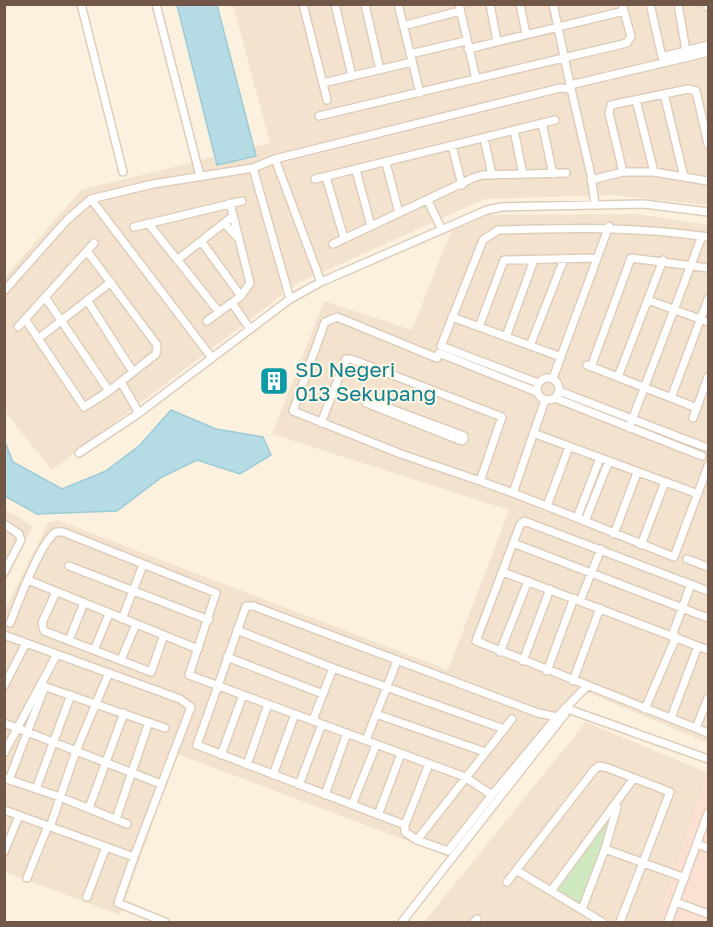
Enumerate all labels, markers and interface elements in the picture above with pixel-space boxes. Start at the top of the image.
place label: SD Negeri 013 Sekupang [295,356,437,406]
building icon: SD Negeri 013 Sekupang [258,365,290,397]

